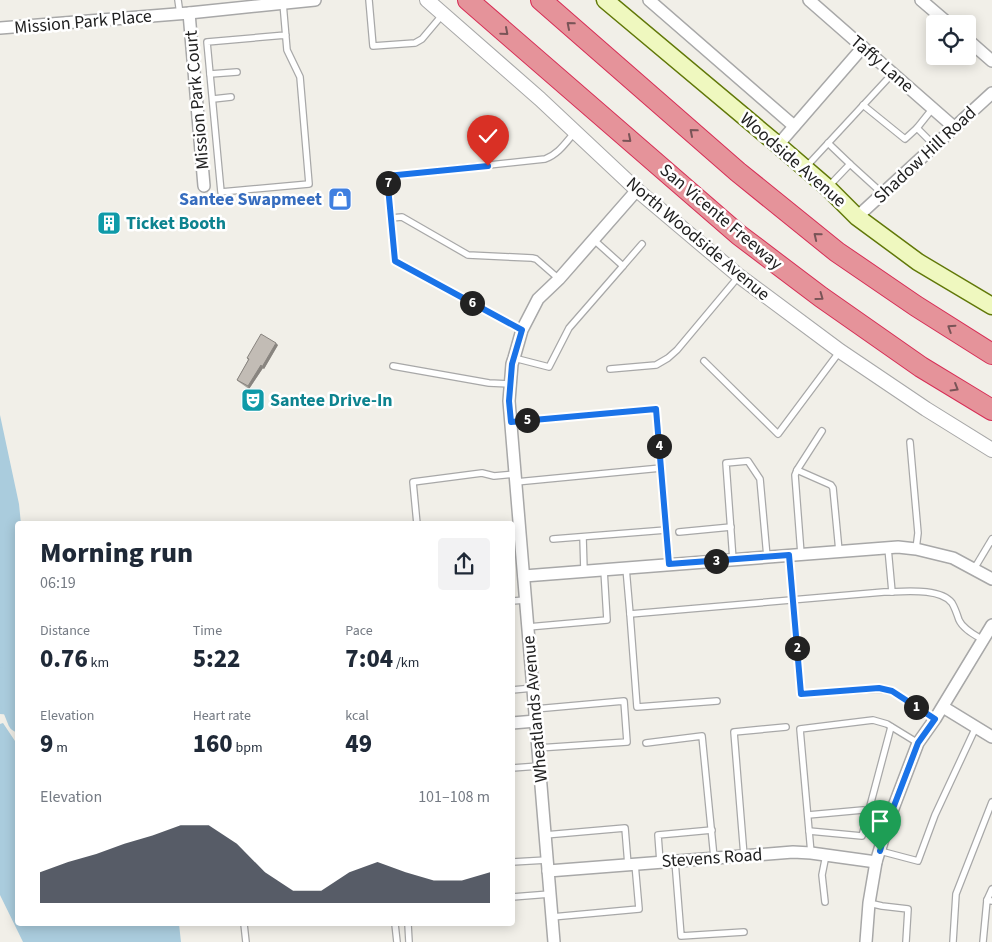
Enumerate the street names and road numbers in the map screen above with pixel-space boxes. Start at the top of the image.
street label: Mission Park Place [13,4,153,40]
street label: Mission Park Court [178,29,216,171]
street label: Taffy Lane [845,30,919,99]
street label: Shadow Hill Road [868,101,982,209]
street label: Woodside Avenue [734,107,852,213]
street label: San Vicente Freeway [654,158,788,276]
street label: North Woodside Avenue [621,171,775,307]
street label: Wheatlands Avenue [516,634,554,784]
street label: Stevens Road [661,842,763,874]

